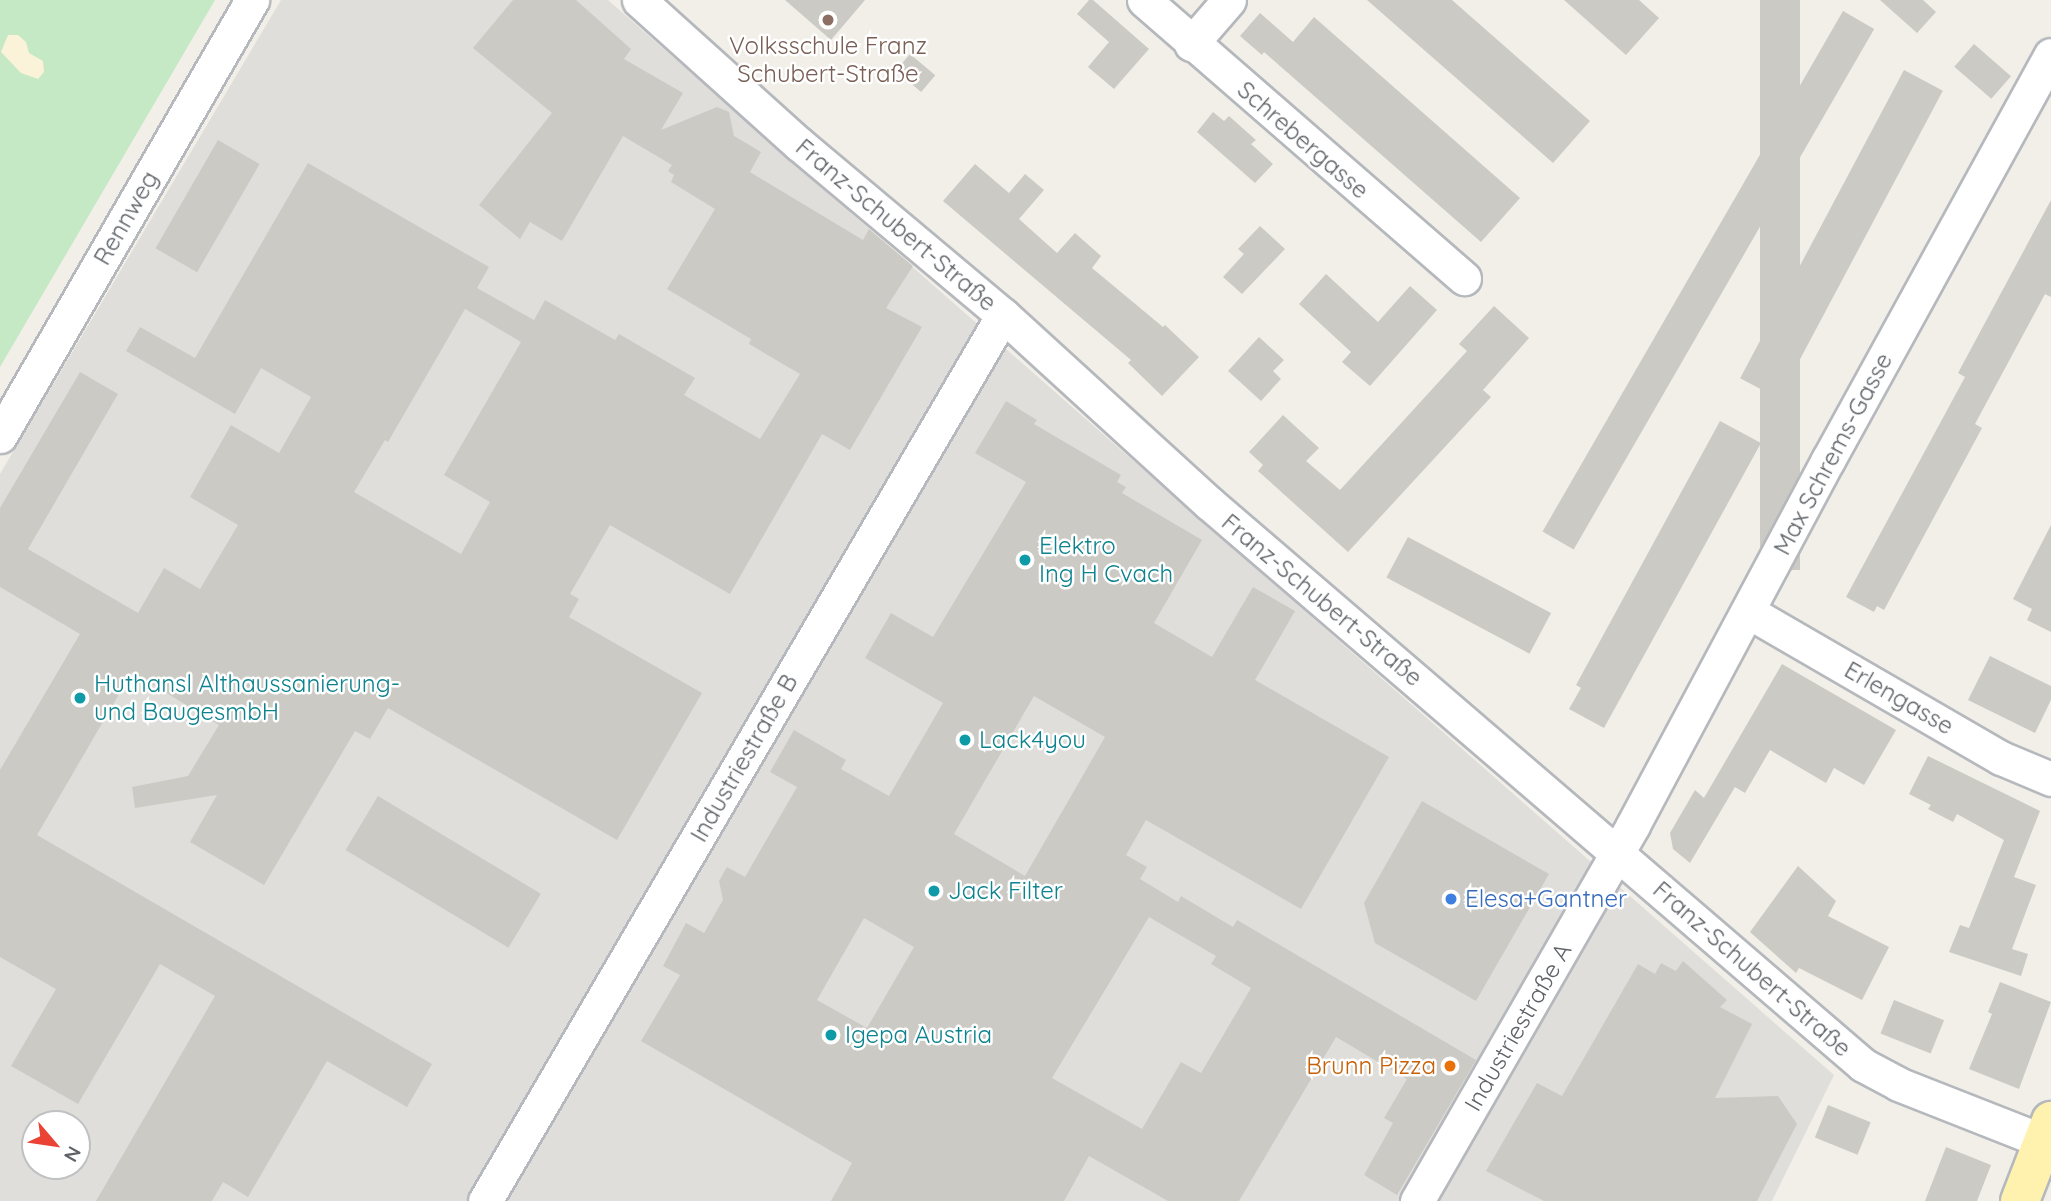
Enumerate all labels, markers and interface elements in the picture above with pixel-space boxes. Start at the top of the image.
marker: Volksschule Franz Schubert-Straße [820,12,836,28]
place label: Volksschule Franz Schubert-Straße [729,32,927,88]
street label: Schrebergasse [1232,75,1374,205]
street label: Franz-Schubert-Straße [790,133,1002,317]
street label: Rennweg [88,166,164,270]
street label: Max Schrems-Gasse [1768,348,1898,560]
street label: Franz-Schubert-Straße [1216,508,1428,692]
place label: Elektro Ing H Cvach [1039,532,1173,588]
marker: Elektro Ing H Cvach [1017,552,1033,568]
street label: Erlengasse [1839,655,1959,741]
street label: Industriestraße B [684,669,804,847]
place label: Huthansl Althaussanierung- und BaugesmbH [94,670,400,726]
marker: Huthansl Althaussanierung- und BaugesmbH [72,690,88,706]
place label: Lack4you [979,726,1086,754]
marker: Lack4you [957,732,973,748]
street label: Franz-Schubert-Straße [1647,875,1857,1063]
place label: Jack Filter [948,877,1063,905]
marker: Jack Filter [926,883,942,899]
place label: Elesa+Gantner [1465,885,1627,913]
marker: Elesa+Gantner [1443,891,1459,907]
street label: Industriestraße A [1458,938,1578,1116]
place label: Igepa Austria [845,1021,992,1049]
marker: Igepa Austria [823,1027,839,1043]
place label: Brunn Pizza [1306,1052,1436,1080]
marker: Brunn Pizza [1442,1058,1458,1074]
north arrow [21,1110,91,1180]
text: N [59,1142,86,1166]

